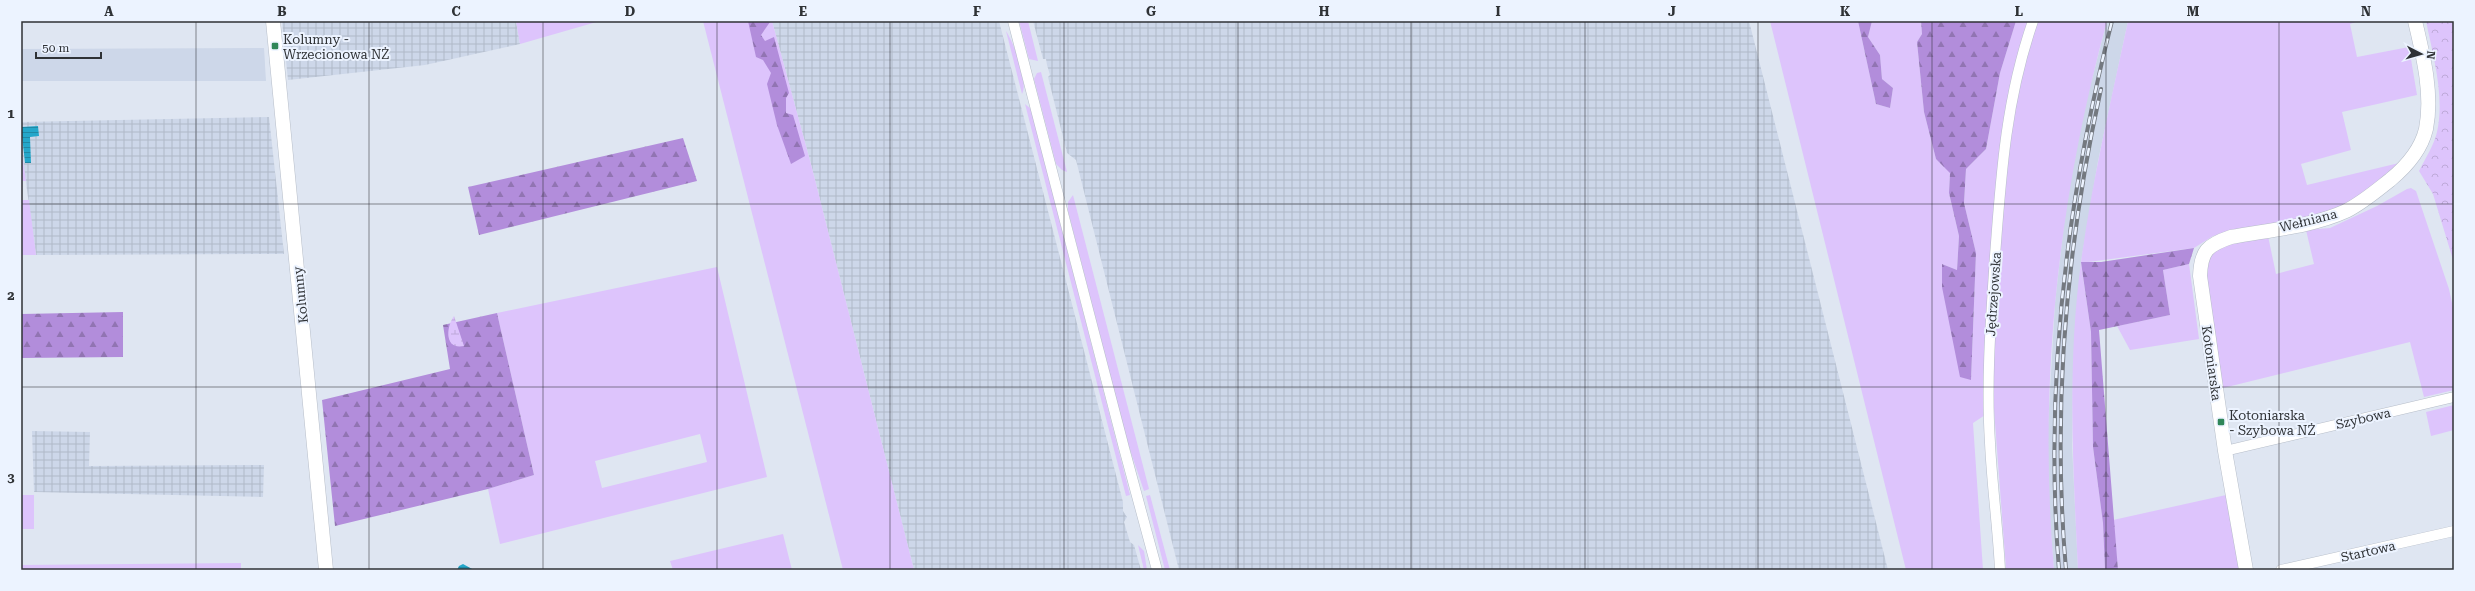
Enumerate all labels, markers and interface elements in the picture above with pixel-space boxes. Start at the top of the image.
text: A [104,4,114,19]
text: B [277,4,287,19]
text: C [451,4,461,19]
text: D [625,4,635,19]
text: E [799,4,807,19]
text: F [973,4,981,19]
text: G [1146,4,1156,19]
text: H [1319,4,1330,19]
text: I [1495,4,1501,19]
text: J [1668,4,1676,19]
text: K [1840,4,1851,19]
text: L [2015,4,2023,19]
text: M [2187,4,2200,19]
text: N [2361,4,2371,19]
place label: Kolumny - Wrzecionowa NŻ [283,32,389,62]
scale bar [36,34,101,60]
north arrow [2401,34,2441,74]
text: 50 m [42,41,69,55]
marker: Kolumny - Wrzecionowa NŻ [270,41,280,51]
text: N [2423,50,2437,60]
text: 1 [7,106,15,121]
street label: Wełniana [2278,206,2338,235]
street label: Jędrzejowska [1983,251,2004,337]
street label: Kolumny [290,265,311,324]
text: 2 [7,288,15,303]
street label: Kotoniarska [2199,324,2224,402]
street label: Szybowa [2334,405,2392,432]
place label: Kotoniarska - Szybowa NŻ [2229,408,2316,438]
marker: Kotoniarska - Szybowa NŻ [2216,417,2226,427]
text: 3 [7,470,15,485]
street label: Startowa [2339,538,2397,565]

